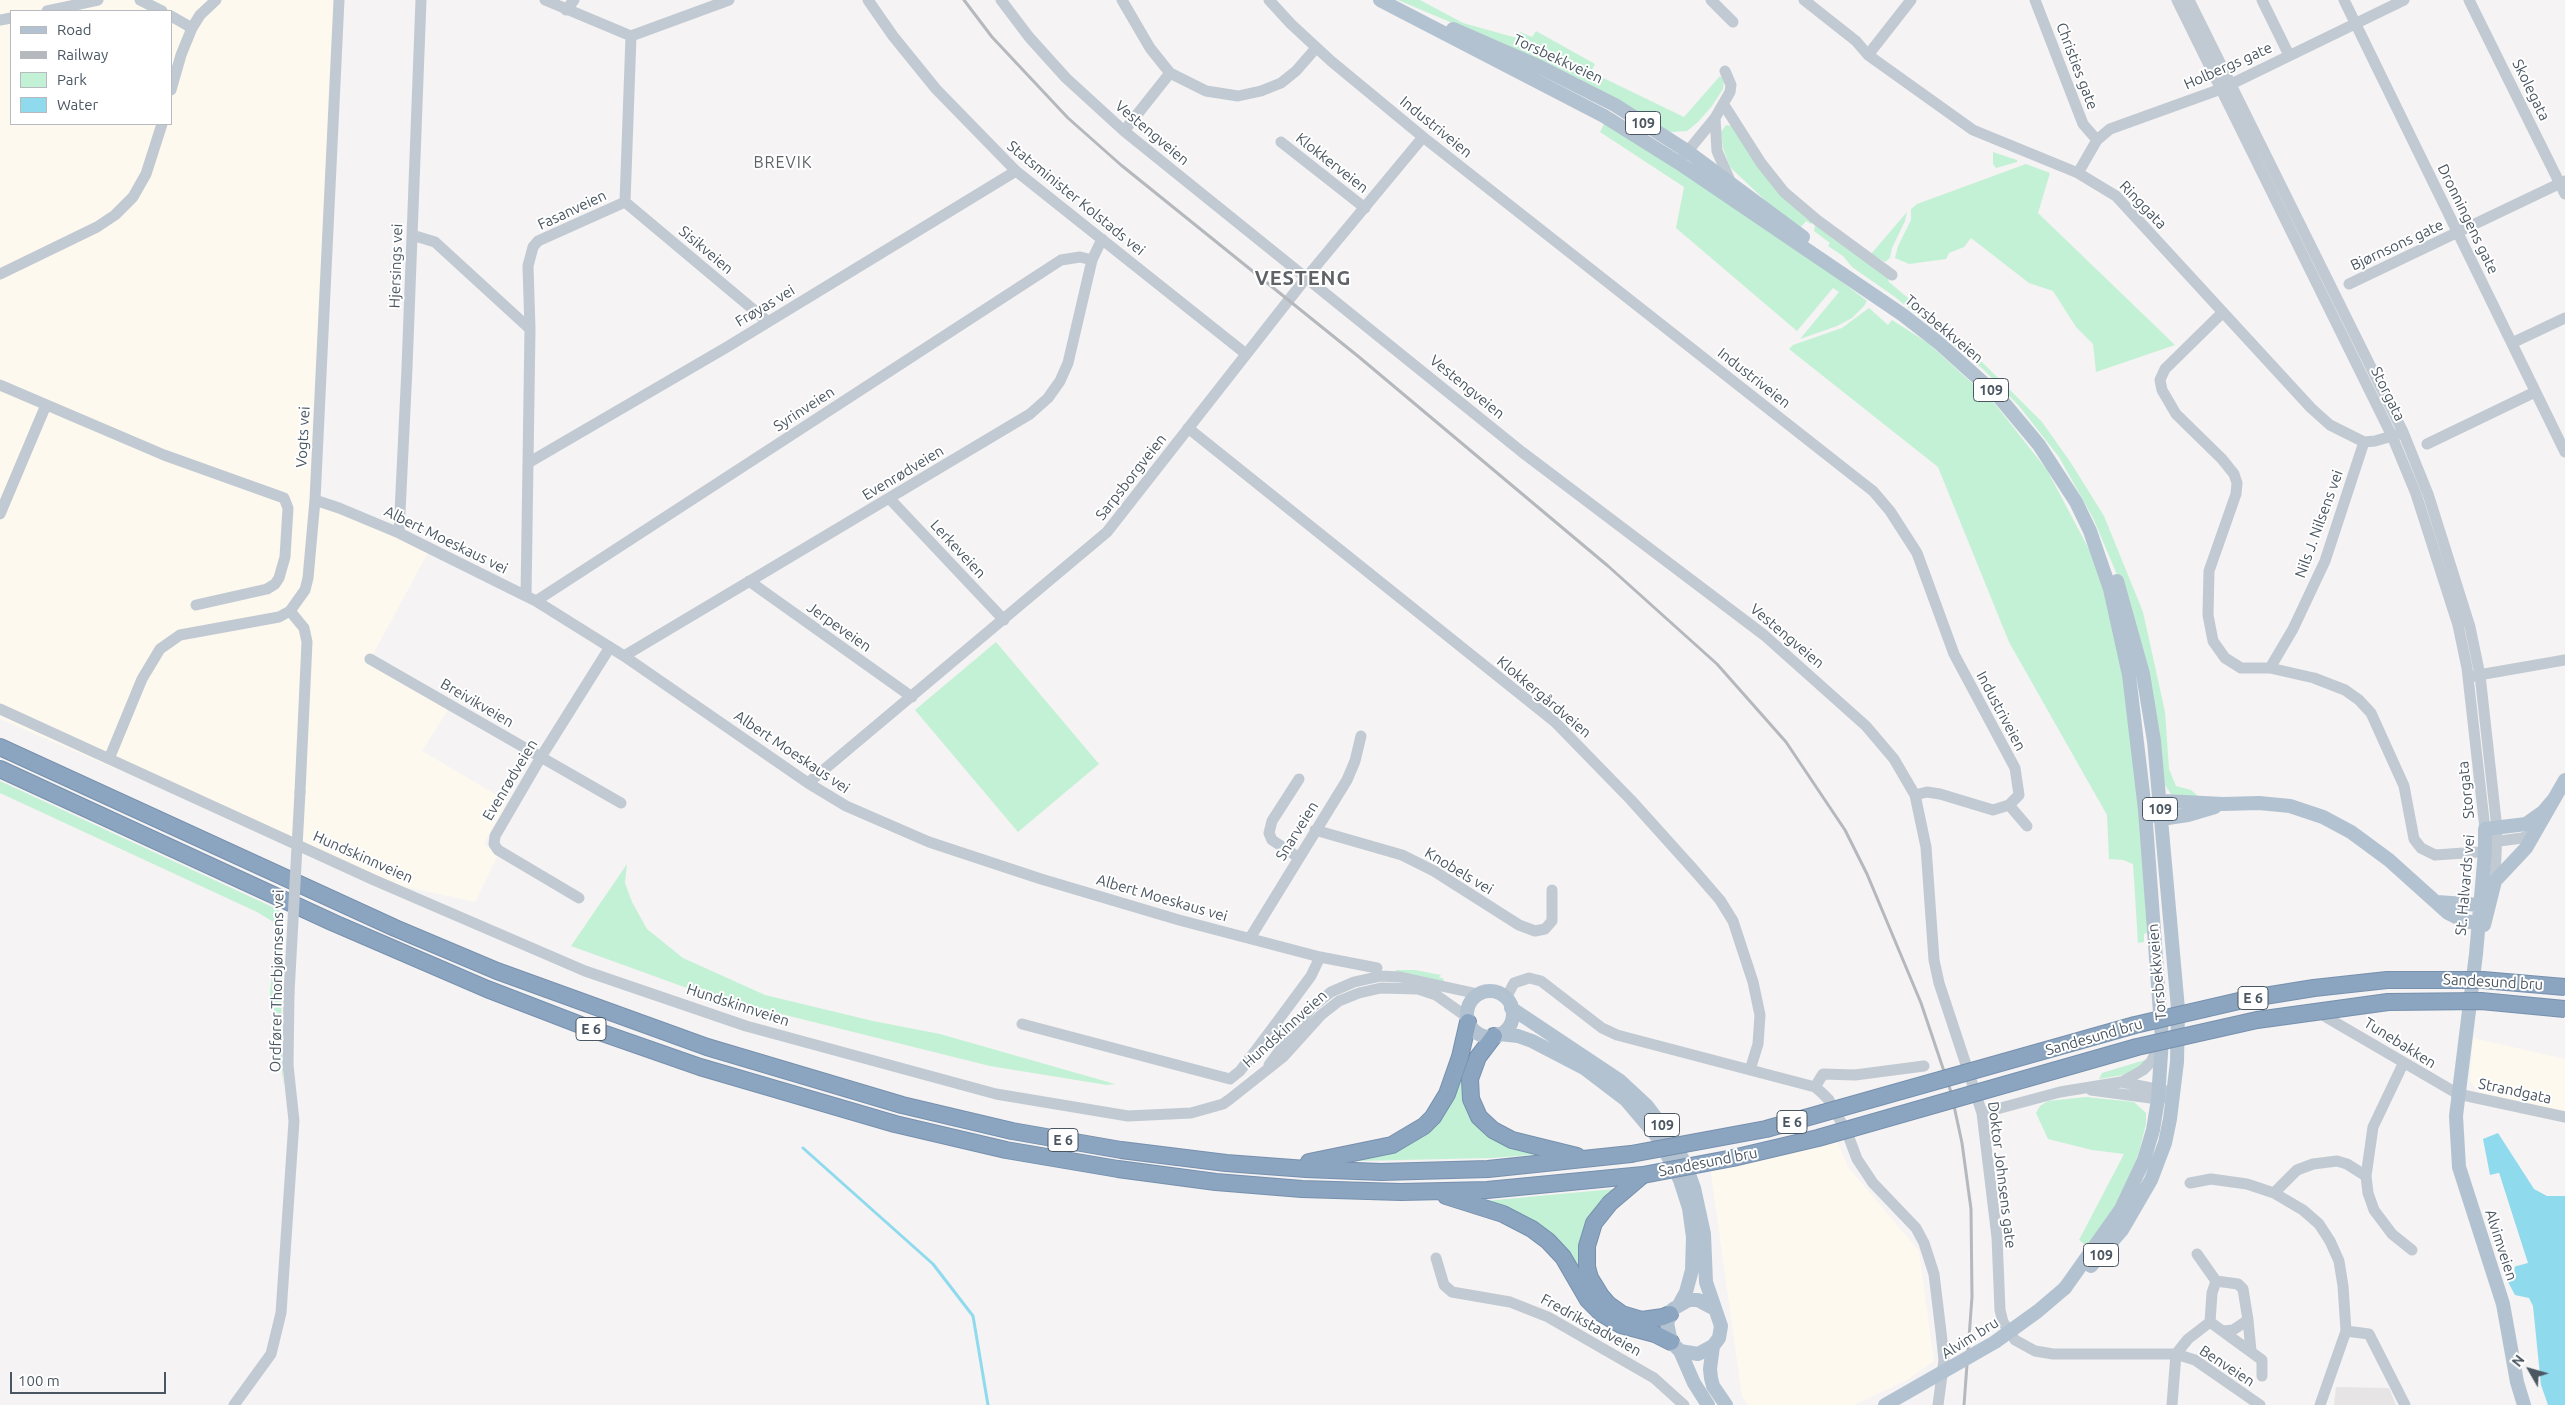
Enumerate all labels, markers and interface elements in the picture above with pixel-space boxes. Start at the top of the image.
legend [10,10,172,125]
street label: Christies gate [2052,20,2102,112]
text: Road [57,21,92,38]
street label: Torsbekkveien [1510,30,1606,88]
street label: Holbergs gate [2181,38,2275,94]
text: Railway [57,46,108,63]
street label: Skolegata [2508,56,2554,124]
text: Park [57,71,87,88]
street label: Industriveien [1396,92,1476,162]
text: Water [57,96,98,113]
street label: Vestengveien [1111,97,1193,169]
road number: 109 [1626,112,1660,134]
street label: Klokkerveien [1292,129,1372,197]
street label: Statsminister Kolstads vei [1003,137,1149,259]
district label: BREVIK [753,153,813,173]
street label: Dronningens gate [2434,161,2502,277]
street label: Ringgata [2116,177,2170,233]
street label: Fasanveien [535,186,609,234]
street label: Bjørnsons gate [2348,216,2446,274]
street label: Sisikveien [675,222,737,278]
street label: Hjersings vei [386,223,406,309]
district label: VESTENG [1254,266,1352,290]
street label: Frøyas vei [732,281,798,331]
street label: Torsbekkveien [1901,291,1987,367]
street label: Industriveien [1714,344,1794,412]
street label: Vestengveien [1426,351,1508,423]
street label: Storgata [2367,364,2409,424]
road number: 109 [1974,378,2008,402]
street label: Syrinveien [770,383,838,435]
street label: Vogts vei [292,406,314,468]
street label: Sarpsborgveien [1092,430,1170,524]
street label: Evenrødveien [859,442,947,504]
street label: Nils J. Nilsens vei [2291,468,2347,580]
street label: Albert Moeskaus vei [381,502,511,578]
street label: Lerkeveien [926,516,990,582]
street label: Jerpeveien [803,598,875,656]
street label: Vestengveien [1746,600,1828,672]
street label: Klokkergårdveien [1493,652,1595,742]
street label: Industriveien [1973,668,2029,754]
street label: Breivikveien [437,675,517,731]
street label: Albert Moeskaus vei [731,707,853,797]
street label: Evenrødveien [479,736,541,824]
street label: Storgata [2454,760,2478,820]
street label: Snarveien [1272,798,1322,864]
road number: 109 [2142,798,2178,821]
street label: Hundskinnveien [310,827,416,887]
street label: St. Halvards vei [2452,834,2478,936]
street label: Knobels vei [1422,844,1496,898]
street label: Albert Moeskaus vei [1094,871,1230,925]
street label: Ordfører Thorbjørnsens vei [266,889,288,1073]
street label: Torsbekkveien [2144,923,2170,1021]
street label: Sandesund bru [2443,970,2543,994]
street label: Hundskinnveien [684,980,792,1030]
street label: Hundskinnveien [1239,986,1331,1072]
road number: E 6 [2238,986,2268,1010]
street label: Tunebakken [2361,1014,2439,1072]
street label: Sandesund bru [2043,1015,2145,1059]
road number: E 6 [576,1018,606,1040]
street label: Strandgata [2477,1074,2553,1108]
street label: Doktor Johnsens gate [1984,1101,2020,1249]
road number: E 6 [1777,1110,1807,1134]
road number: 109 [1644,1114,1680,1136]
road number: E 6 [1048,1128,1078,1152]
street label: Sandesund bru [1657,1144,1759,1180]
street label: Alvimveien [2481,1207,2521,1283]
road number: 109 [2084,1244,2118,1266]
street label: Fredrikstadveien [1538,1290,1644,1360]
street label: Alvim bru [1938,1313,2002,1363]
street label: Benveien [2196,1341,2258,1391]
north arrow [2505,1345,2555,1395]
text: N [2509,1352,2528,1370]
scale bar [12,1362,169,1394]
text: 100 m [18,1372,60,1389]

